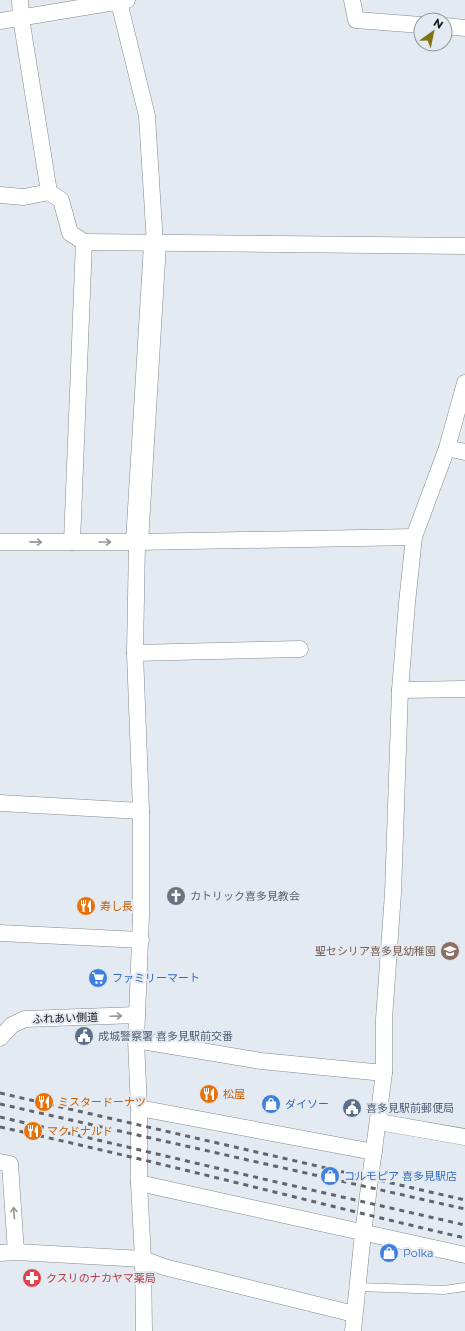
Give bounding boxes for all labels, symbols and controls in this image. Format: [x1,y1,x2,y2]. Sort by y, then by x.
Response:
north arrow [413,12,453,52]
text: N [431,15,446,32]
one-way arrow [29,538,42,546]
one-way arrow [98,538,111,546]
church icon: カトリック喜多見教会 [165,885,187,907]
place label: カトリック喜多見教会 [190,889,300,903]
restaurant icon: 寿し長 [75,895,97,917]
place label: 寿し長 [100,899,133,913]
school or university icon: 聖セシリア喜多見幼稚園 [439,940,461,962]
place label: 聖セシリア喜多見幼稚園 [315,944,436,958]
supermarket icon: ファミリーマート [87,967,109,989]
place label: ファミリーマート [112,971,200,985]
street label: ふれあい側道 [32,1010,98,1026]
one-way arrow [109,1012,122,1019]
public building icon: 成城警察署 喜多見駅前交番 [73,1025,95,1047]
place label: 成城警察署 喜多見駅前交番 [98,1029,233,1043]
restaurant icon: 松屋 [198,1083,220,1105]
place label: 松屋 [223,1087,245,1101]
restaurant icon: ミスタードーナツ [33,1091,55,1113]
shop icon: ダイソー [260,1093,282,1115]
place label: ミスタードーナツ [58,1095,146,1109]
place label: ダイソー [285,1097,329,1111]
public building icon: 喜多見駅前郵便局 [341,1097,363,1119]
place label: 喜多見駅前郵便局 [366,1101,454,1115]
restaurant icon: マクドナルド [22,1120,44,1142]
place label: マクドナルド [47,1124,113,1138]
shop icon: コルモピア 喜多見駅店 [319,1165,341,1187]
place label: コルモピア 喜多見駅店 [344,1169,457,1183]
one-way arrow [10,1207,17,1220]
shop icon: Polka [378,1242,400,1264]
place label: Polka [403,1246,434,1260]
pharmacy icon: クスリのナカヤマ薬局 [21,1267,43,1289]
place label: クスリのナカヤマ薬局 [46,1271,156,1285]

